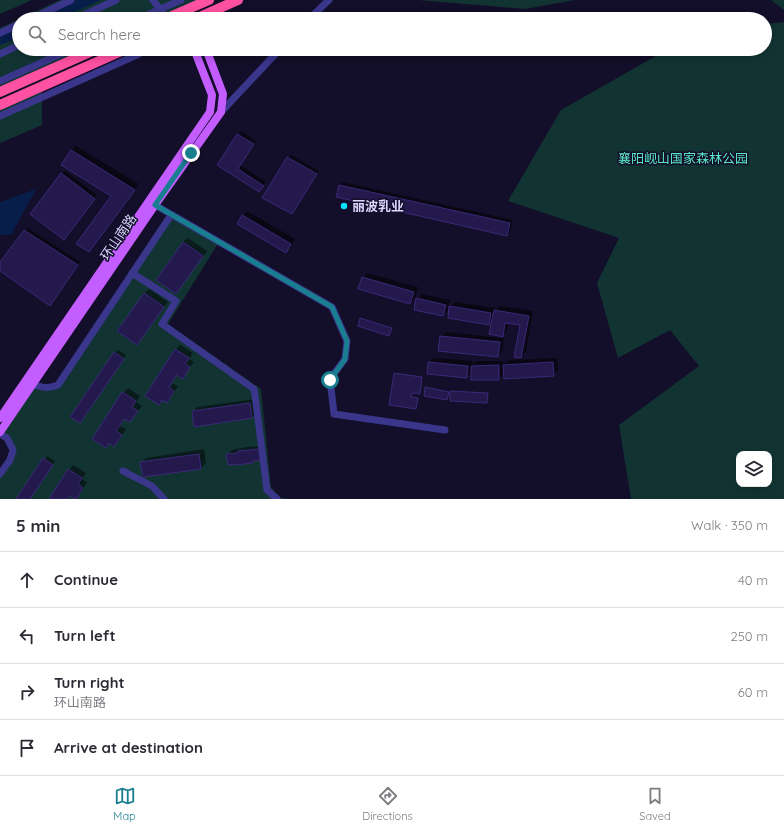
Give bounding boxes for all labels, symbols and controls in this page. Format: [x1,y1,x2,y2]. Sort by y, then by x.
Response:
search box [12,12,772,56]
icon: search [26,23,48,45]
text: Search here [58,25,141,44]
route end [182,144,200,162]
park label: 襄阳岘山国家森林公园 [618,150,748,166]
place label: 丽波乳业 [352,198,404,214]
marker: 丽波乳业 [339,201,349,211]
street label: 环山南路 [97,211,139,263]
route start [321,371,339,389]
map controls [736,451,772,487]
button: layers [736,451,772,487]
text: 5 min [16,515,60,536]
text: Walk · 350 m [691,517,768,533]
icon: ahead [16,569,38,591]
text: Continue [54,570,118,589]
text: 40 m [738,572,768,588]
icon: left [16,625,38,647]
text: Turn left [54,626,116,645]
text: 250 m [731,628,768,644]
text: Turn right [54,673,125,692]
icon: right [16,681,38,703]
text: 60 m [738,684,768,700]
text: 环山南路 [54,694,106,710]
icon: arrive [16,737,38,759]
text: Arrive at destination [54,738,203,757]
tab: Map [113,785,136,823]
tab: Directions [362,785,413,823]
tab: Saved [639,785,671,823]

